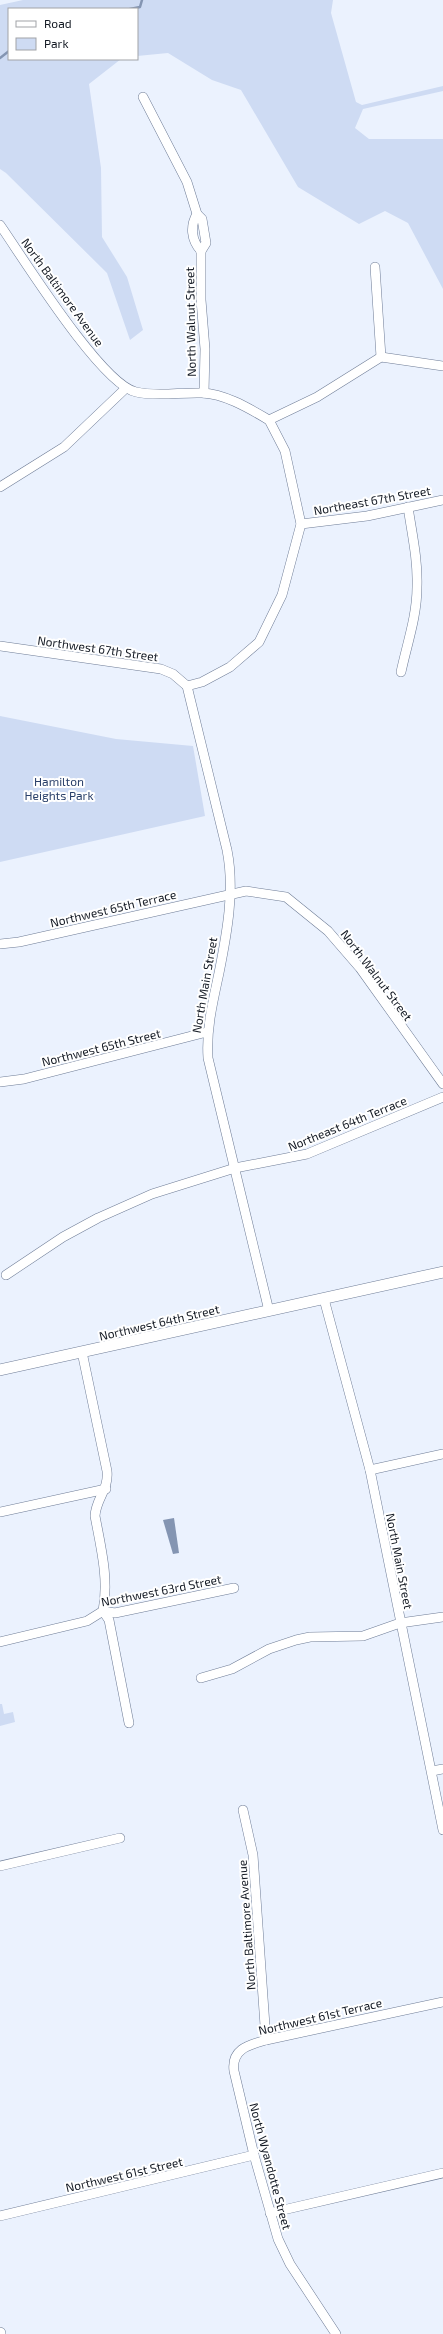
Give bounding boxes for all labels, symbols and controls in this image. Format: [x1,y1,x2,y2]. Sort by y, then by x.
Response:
legend [8,8,138,60]
text: Road [44,16,72,30]
text: Park [44,36,69,50]
street label: North Baltimore Avenue [19,235,107,349]
street label: North Walnut Street [182,266,198,377]
street label: Northeast 67th Street [312,483,432,517]
street label: Northwest 67th Street [37,633,160,663]
park label: Hamilton Heights Park [25,774,94,802]
street label: Northwest 65th Terrace [49,887,177,929]
street label: North Walnut Street [338,927,416,1023]
street label: North Main Street [189,935,219,1034]
street label: Northwest 65th Street [40,1025,162,1069]
street label: Northeast 64th Terrace [286,1093,408,1153]
street label: Northwest 64th Street [97,1301,221,1343]
street label: North Main Street [384,1512,416,1611]
street label: Northwest 63rd Street [100,1571,223,1609]
street label: North Baltimore Avenue [234,1859,258,1991]
street label: Northwest 61st Terrace [257,1995,383,2037]
street label: North Wyandotte Street [247,2101,295,2231]
street label: Northwest 61st Street [64,2154,184,2194]

